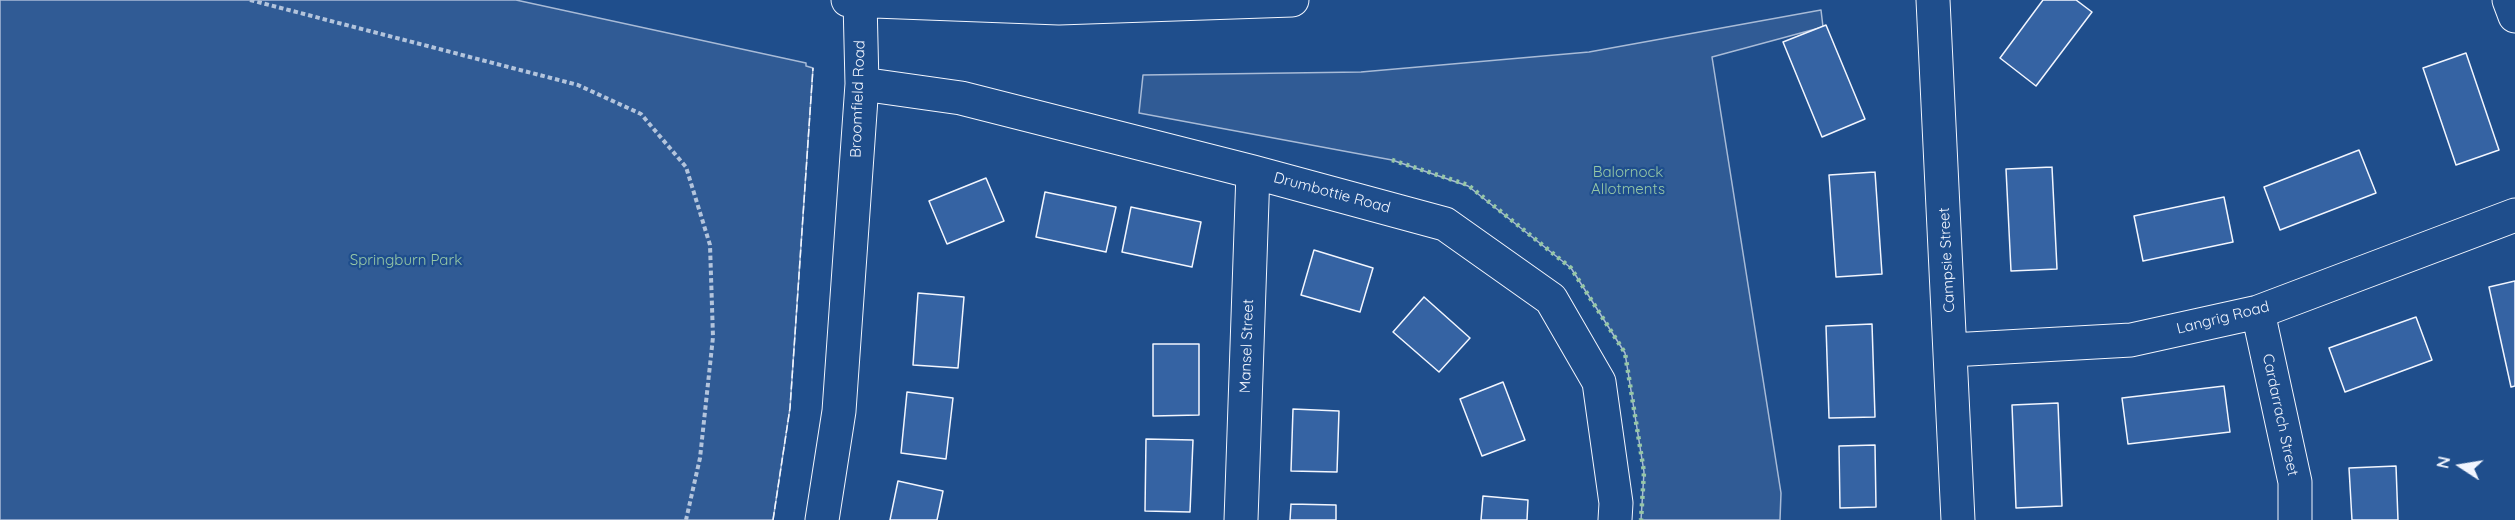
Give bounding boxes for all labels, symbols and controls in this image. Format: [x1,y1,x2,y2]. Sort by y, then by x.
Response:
street label: Broomfield Road [847,40,869,158]
park label: Balornock Allotments [1591,163,1665,198]
street label: Drumbottie Road [1272,169,1392,217]
street label: Campsie Street [1935,207,1959,313]
park label: Springburn Park [350,251,462,269]
street label: Langrig Road [2175,298,2271,338]
street label: Mansel Street [1236,299,1258,393]
street label: Cardarrach Street [2258,352,2302,478]
north arrow [2431,436,2491,496]
text: N [2432,454,2454,470]

